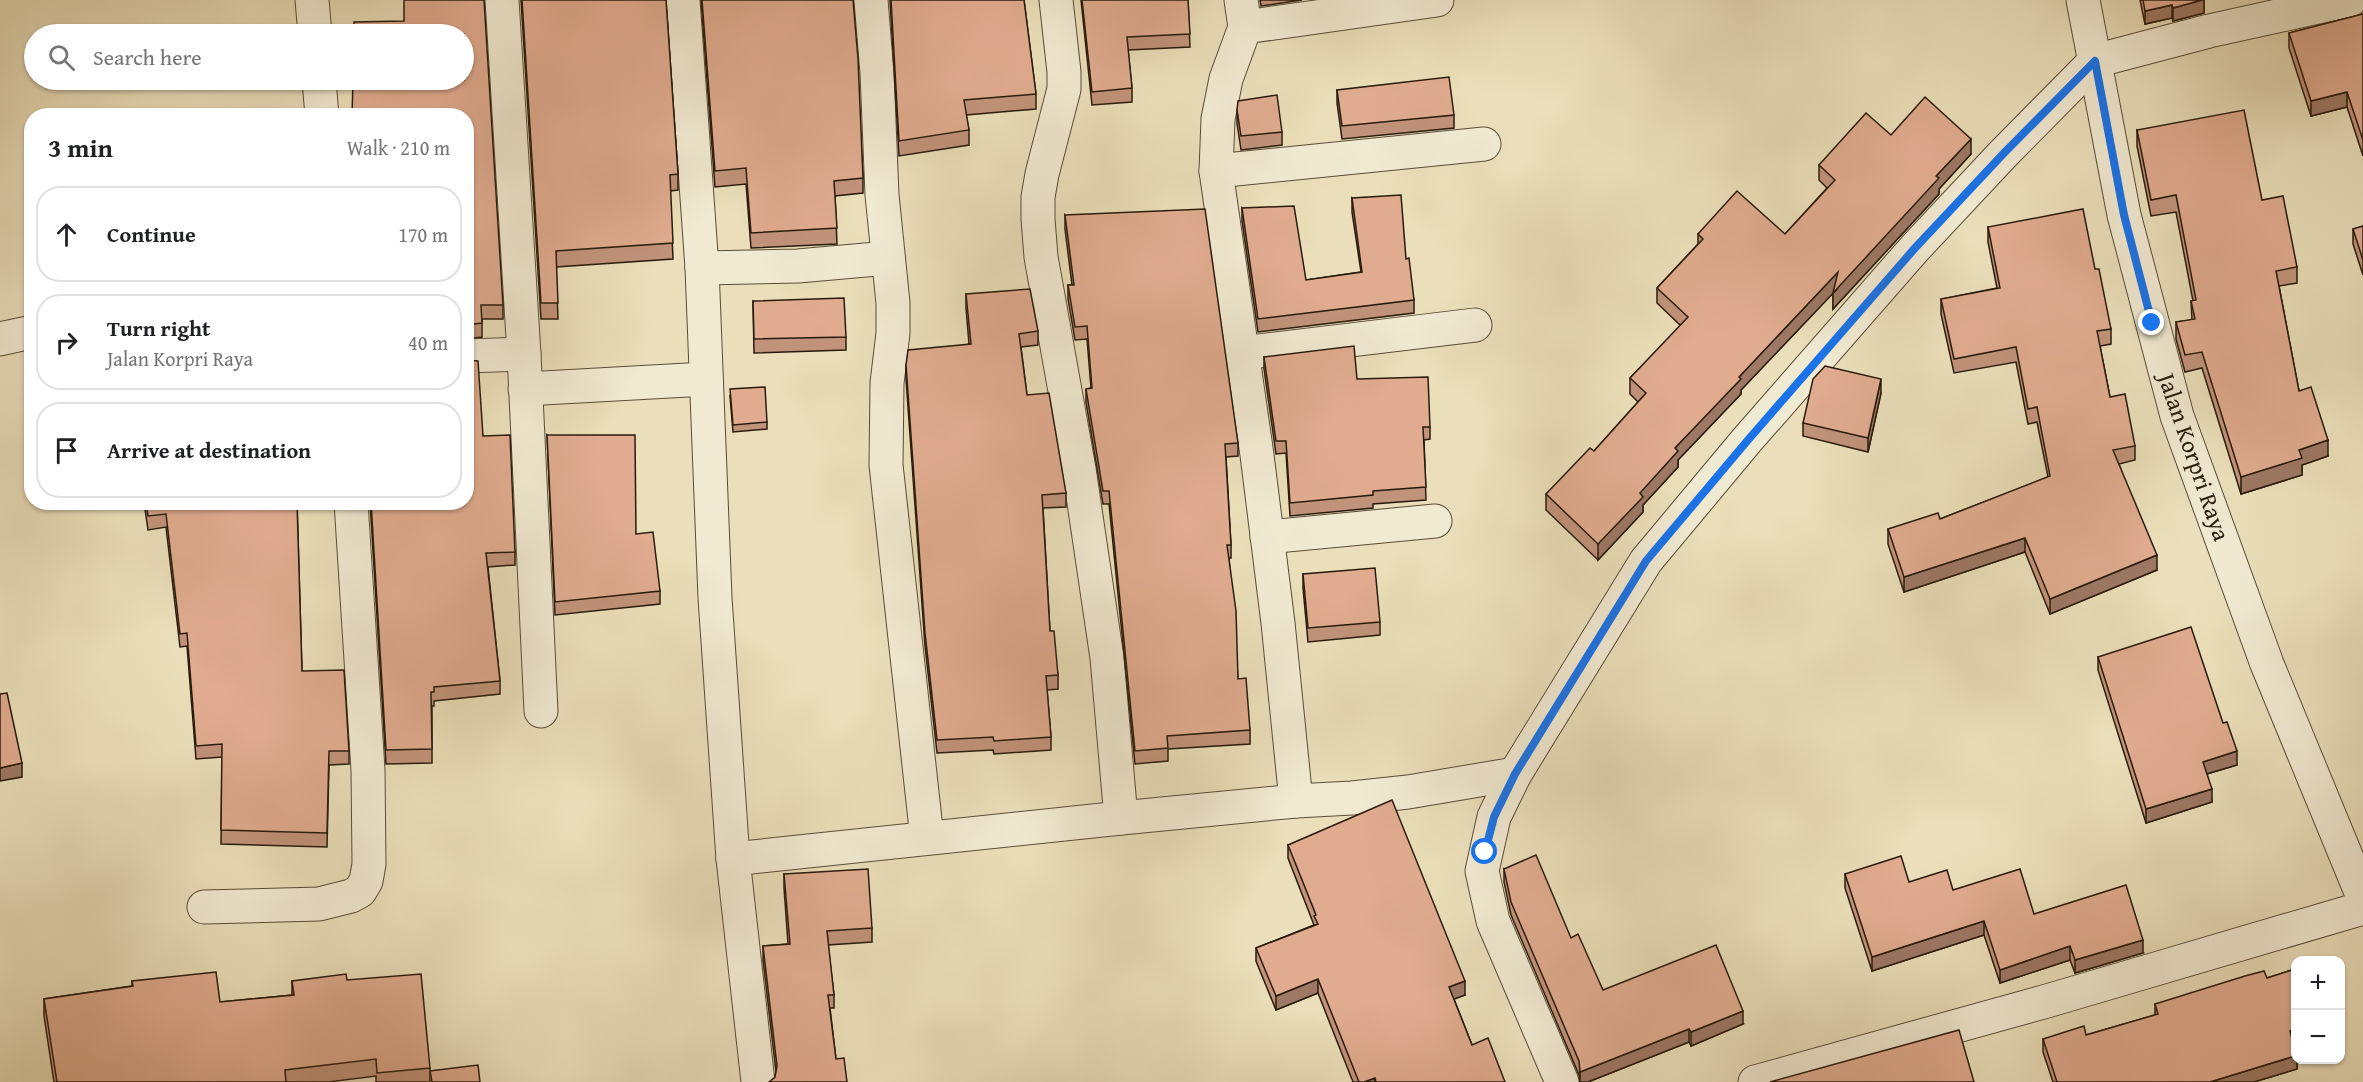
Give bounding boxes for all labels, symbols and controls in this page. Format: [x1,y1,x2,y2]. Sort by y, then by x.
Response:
search box [24,24,474,90]
icon: search [45,41,78,74]
text: Search here [93,41,202,73]
text: 3 min [48,128,113,167]
text: Walk · 210 m [347,133,450,162]
icon: ahead [50,218,83,251]
text: Continue [107,218,196,250]
text: 170 m [398,220,448,249]
route end [2138,309,2164,335]
text: Turn right [107,312,210,344]
icon: right [50,326,83,359]
text: 40 m [408,328,448,357]
text: Jalan Korpri Raya [107,344,253,373]
street label: Jalan Korpri Raya [2148,366,2240,546]
icon: arrive [50,434,83,467]
text: Arrive at destination [107,434,311,466]
route start [1471,838,1497,864]
map controls [2291,956,2345,1064]
button: + [2291,956,2345,1010]
button: − [2291,1010,2345,1064]

